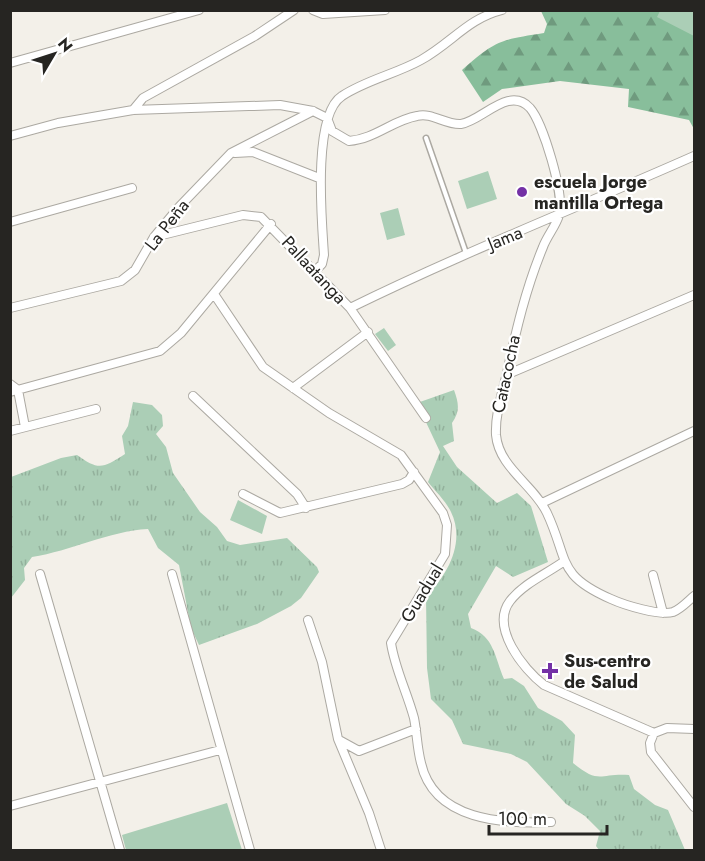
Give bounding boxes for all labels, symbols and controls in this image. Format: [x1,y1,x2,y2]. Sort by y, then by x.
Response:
north arrow [24,24,84,84]
text: N [52,33,78,57]
place label: escuela Jorge mantilla Ortega [534,169,663,216]
marker: escuela Jorge mantilla Ortega [515,185,529,199]
street label: La Peña [139,194,195,256]
street label: Jama [482,219,526,257]
street label: Pallaatanga [276,230,352,310]
street label: Catacocha [485,333,527,415]
street label: Guadual [394,559,450,627]
place label: Sus-centro de Salud [564,648,651,695]
marker: Sus-centro de Salud [541,662,559,680]
scale bar [489,798,608,836]
text: 100 m [498,806,547,832]

